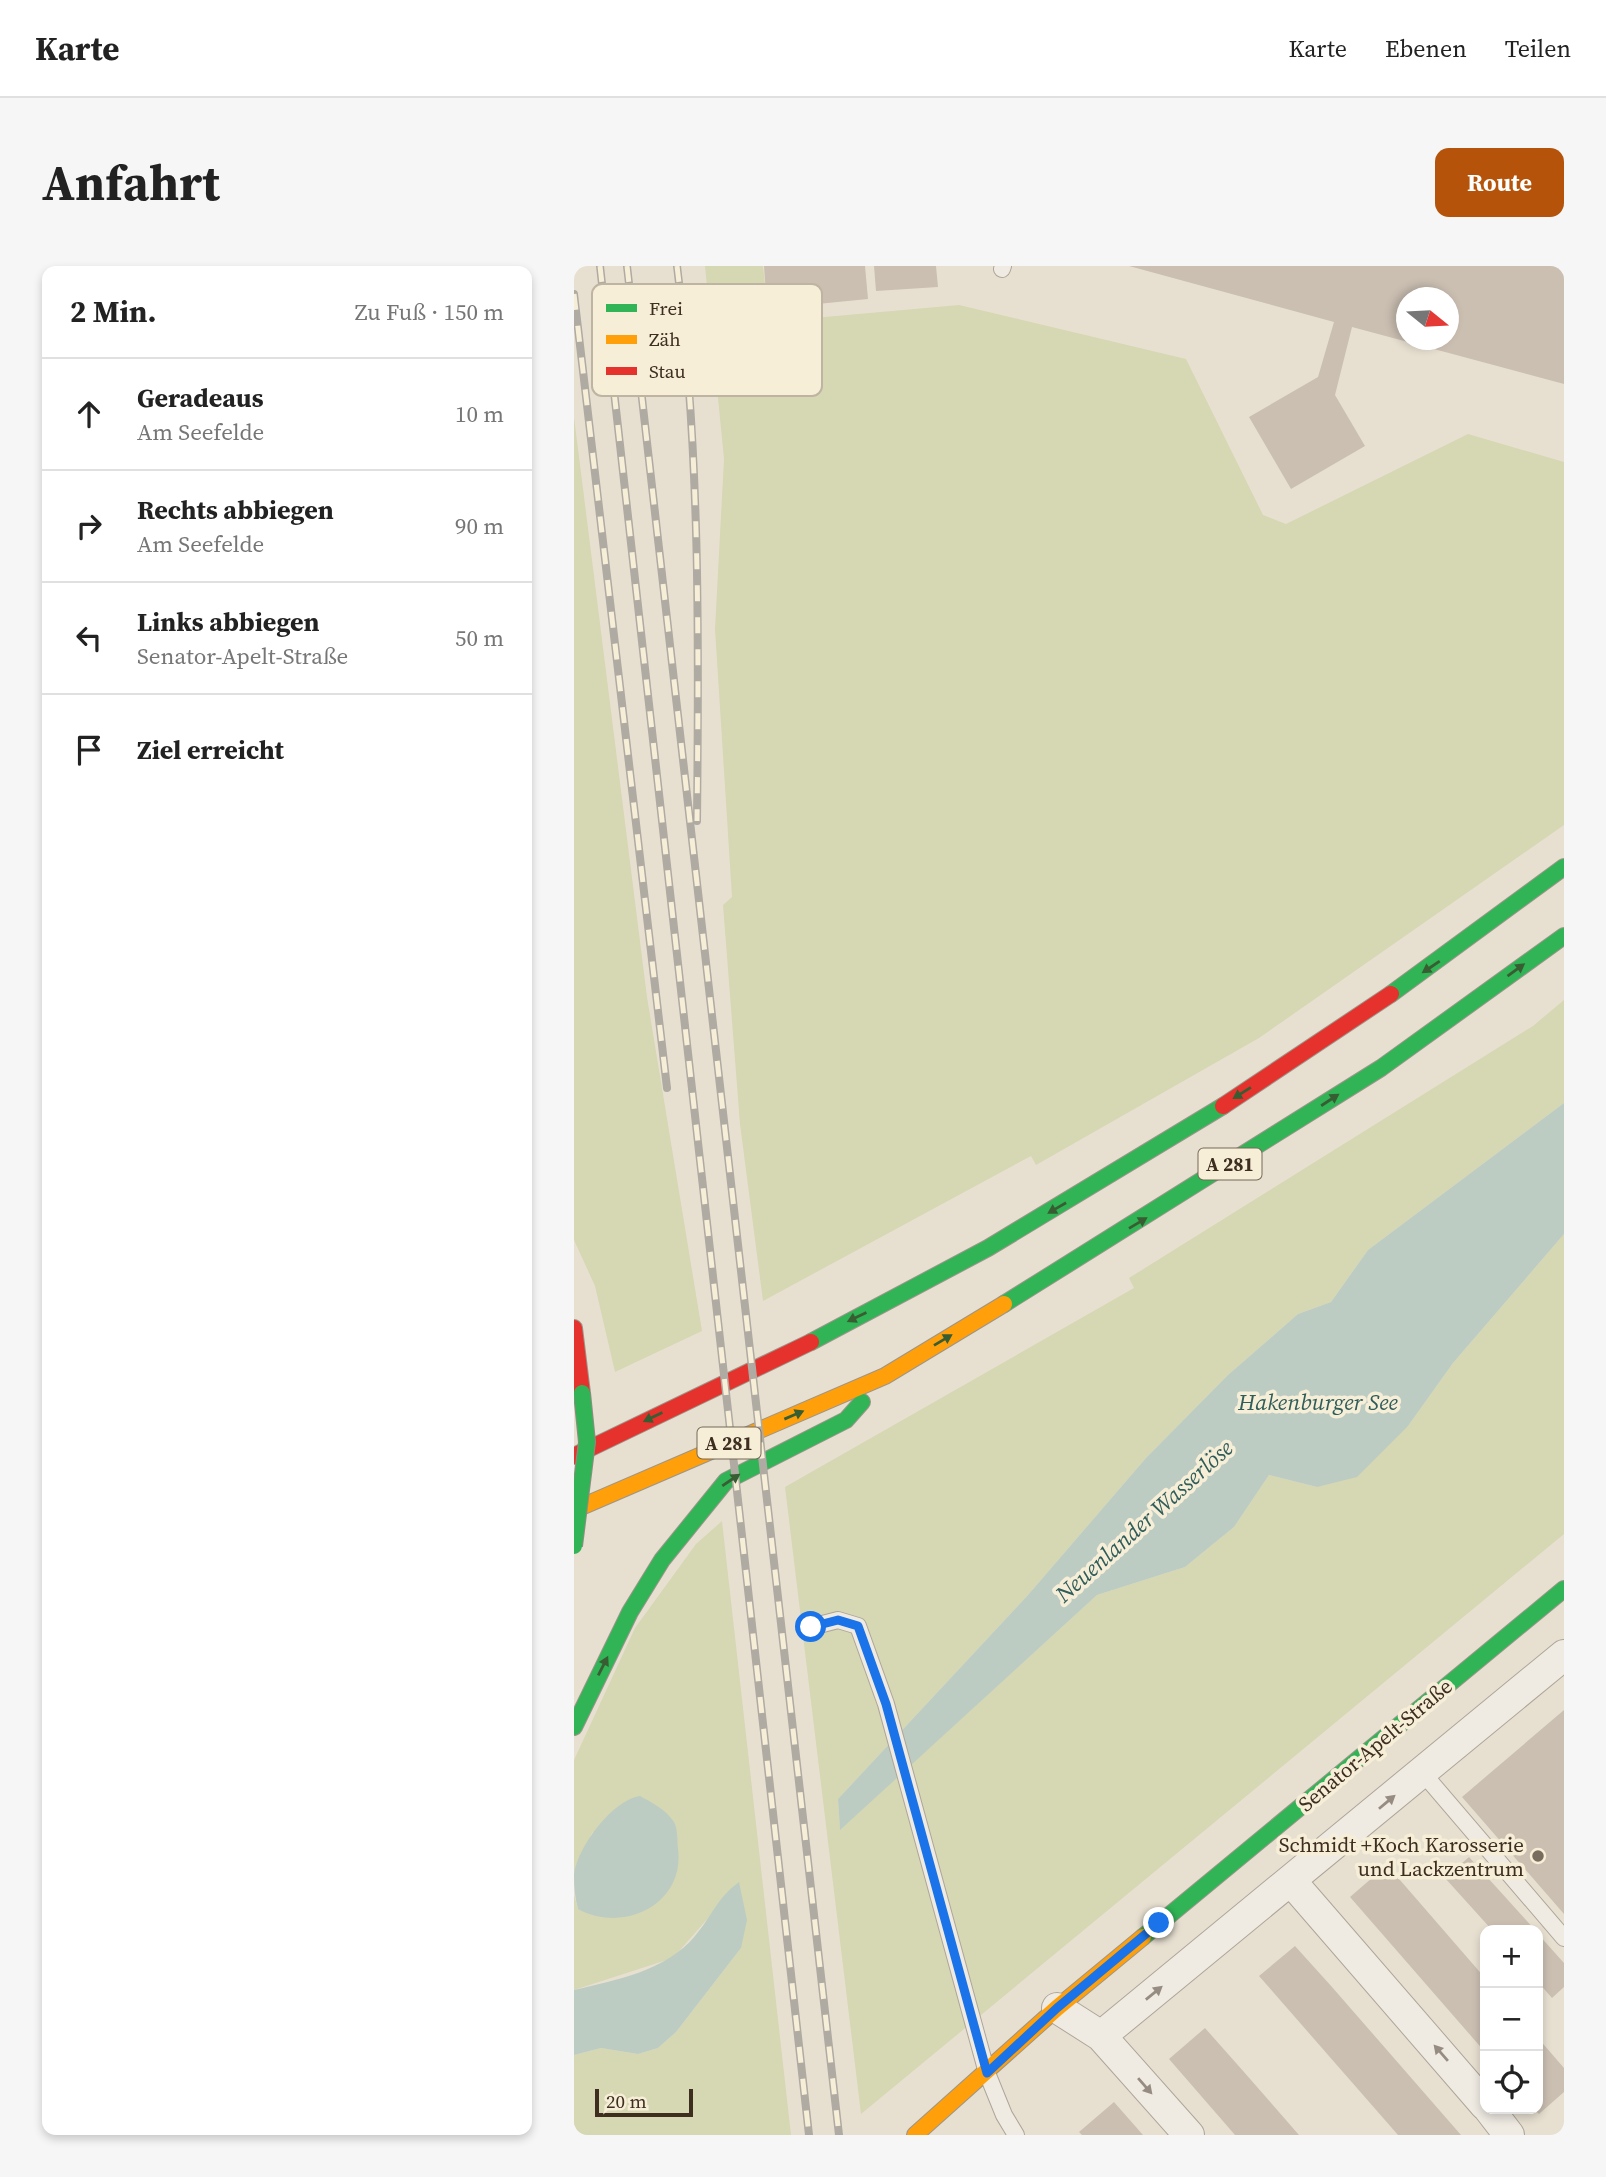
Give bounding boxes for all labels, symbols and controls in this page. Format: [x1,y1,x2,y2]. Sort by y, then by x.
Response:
text: Karte [35,26,120,71]
text: Karte [1288,32,1347,65]
text: Ebenen [1385,32,1467,65]
text: Teilen [1505,32,1571,65]
button: Route [1435,148,1564,217]
text: Anfahrt [42,149,220,216]
legend [592,284,822,396]
north arrow [1396,287,1459,350]
text: 2 Min. [70,291,157,332]
text: Frei [649,295,683,321]
text: Zu Fuß · 150 m [355,296,504,328]
text: Zäh [649,326,681,352]
text: Stau [649,358,685,384]
text: Geradeaus [137,380,264,416]
icon: ahead [70,395,108,433]
text: 10 m [455,398,504,430]
text: Am Seefelde [137,416,264,448]
text: Rechts abbiegen [137,492,334,528]
icon: right [70,507,108,545]
text: 90 m [455,510,504,542]
text: Am Seefelde [137,528,264,560]
text: Links abbiegen [137,604,320,640]
icon: left [70,619,108,657]
text: 50 m [455,622,504,654]
text: Senator-Apelt-Straße [137,640,348,672]
icon: arrive [70,731,108,769]
text: Ziel erreicht [137,732,284,768]
one-way arrow [1422,960,1440,974]
one-way arrow [1507,963,1525,977]
one-way arrow [1232,1087,1251,1100]
one-way arrow [1320,1094,1340,1107]
road number: A 281 [1198,1148,1262,1180]
one-way arrow [1047,1201,1066,1214]
one-way arrow [1129,1216,1148,1229]
one-way arrow [847,1311,867,1323]
one-way arrow [934,1334,953,1347]
water label: Hakenburger See [1237,1386,1399,1418]
one-way arrow [784,1409,804,1421]
one-way arrow [643,1412,663,1423]
road number: A 281 [698,1428,760,1458]
water label: Neuenlander Wasserlöse [1047,1432,1240,1610]
one-way arrow [722,1473,740,1487]
route start [795,1611,826,1642]
one-way arrow [596,1655,608,1675]
street label: Senator-Apelt-Straße [1292,1672,1458,1818]
one-way arrow [1378,1795,1395,1810]
place label: Schmidt +Koch Karosserie und Lackzentrum [1279,1830,1524,1883]
marker: Schmidt +Koch Karosserie und Lackzentrum [1530,1848,1546,1864]
route end [1143,1907,1174,1938]
map controls [1480,1925,1543,2114]
button: + [1480,1925,1543,1988]
one-way arrow [1146,1986,1163,2001]
button: − [1480,1988,1543,2051]
one-way arrow [1433,2044,1449,2062]
button: locate [1480,2051,1543,2114]
one-way arrow [1137,2077,1152,2094]
scale bar [595,2086,693,2118]
text: 20 m [606,2088,647,2114]

